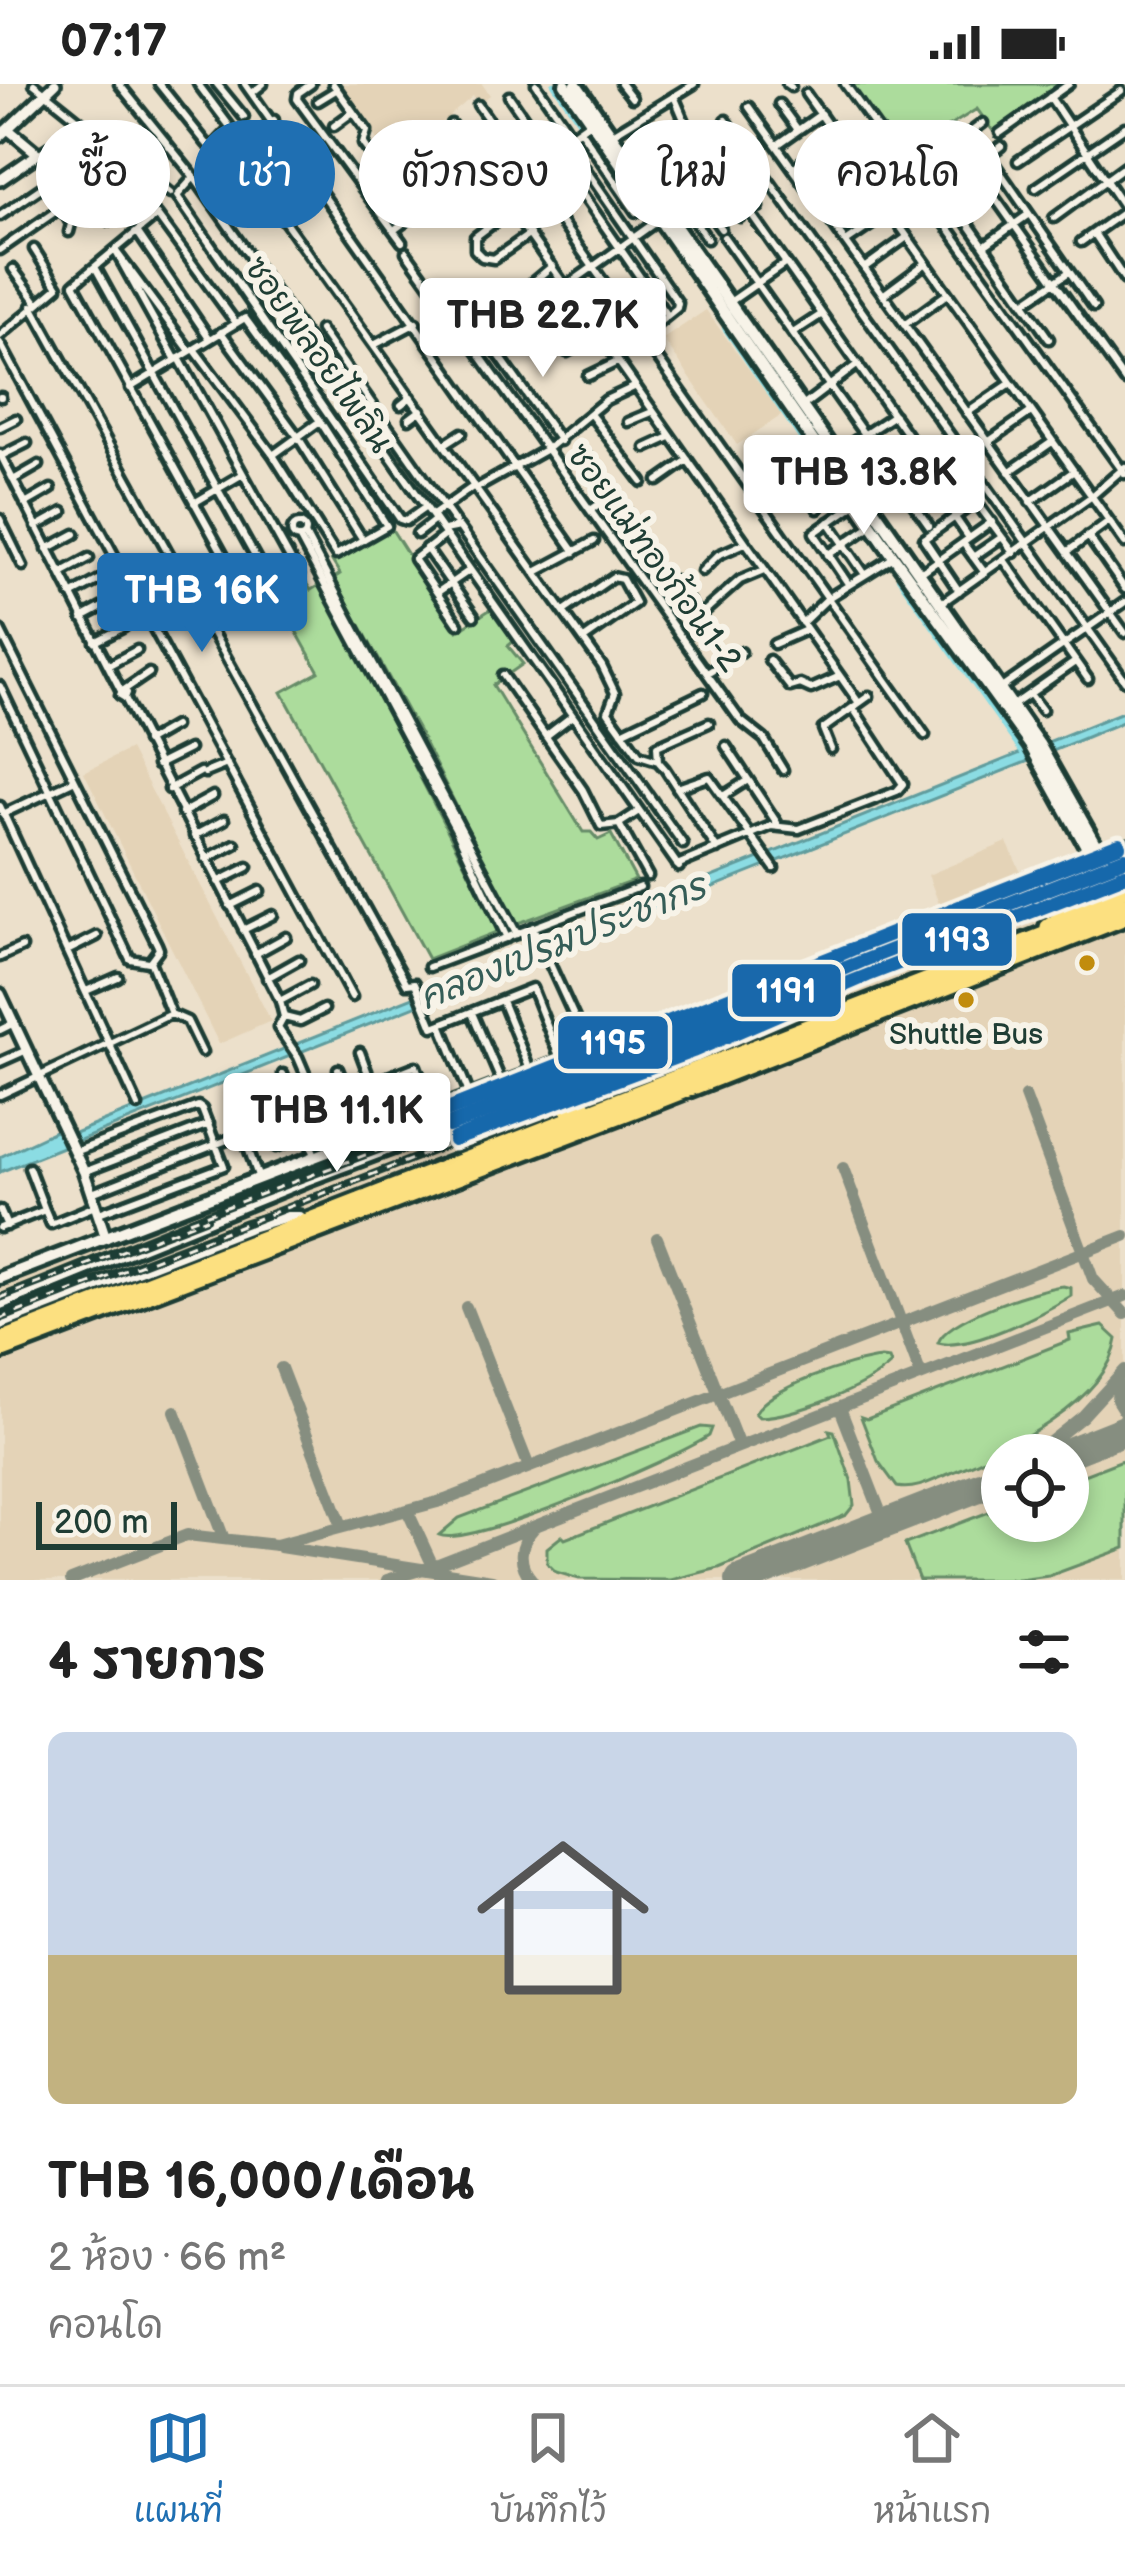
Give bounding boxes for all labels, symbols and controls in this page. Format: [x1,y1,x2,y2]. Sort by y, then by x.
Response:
text: 07:17 [60,15,167,70]
chip: ซื้อ [36,120,170,228]
chip: เช่า [194,120,335,228]
chip: ตัวกรอง [359,120,591,228]
chip: ใหม่ [615,120,770,228]
chip: คอนโด [794,120,1002,228]
street label: ซอยพลอยไพลิน [236,247,404,461]
pin: THB 22.7K [406,278,680,380]
text: THB 22.7K [447,293,639,340]
street label: ซอยแม่ทองก้อน1-2 [558,434,753,680]
pin: THB 13.8K [727,435,1001,537]
text: THB 13.8K [771,450,957,497]
pin: THB 16K [91,553,313,655]
text: THB 16K [124,568,280,615]
water label: คลองเปรมประชากร [413,864,715,1020]
line badge: 1193 [900,911,1014,968]
text: 1193 [924,921,990,961]
unlabelled marker [1076,952,1098,974]
line badge: 1191 [730,962,843,1019]
text: 1191 [755,972,817,1012]
marker: Shuttle Bus [955,989,977,1011]
line badge: 1195 [556,1014,670,1071]
place label: Shuttle Bus [889,1017,1043,1053]
text: 1195 [580,1024,646,1064]
pin: THB 11.1K [200,1073,474,1175]
text: THB 11.1K [250,1088,424,1135]
map controls [981,1434,1089,1542]
button: locate [981,1434,1089,1542]
scale bar [36,1496,177,1549]
text: 200 m [54,1503,148,1543]
icon: filters [1011,1619,1077,1685]
text: 4 รายการ [48,1632,266,1693]
icon: home [455,1810,671,2026]
text: THB 16,000/เดือน [48,2152,475,2213]
text: 2 ห้อง · 66 m² [48,2235,286,2282]
text: คอนโด [48,2303,163,2350]
tab: แผนที่ [134,2405,223,2535]
tab: บันทึกไว้ [490,2405,606,2535]
tab: หน้าแรก [874,2405,991,2535]

